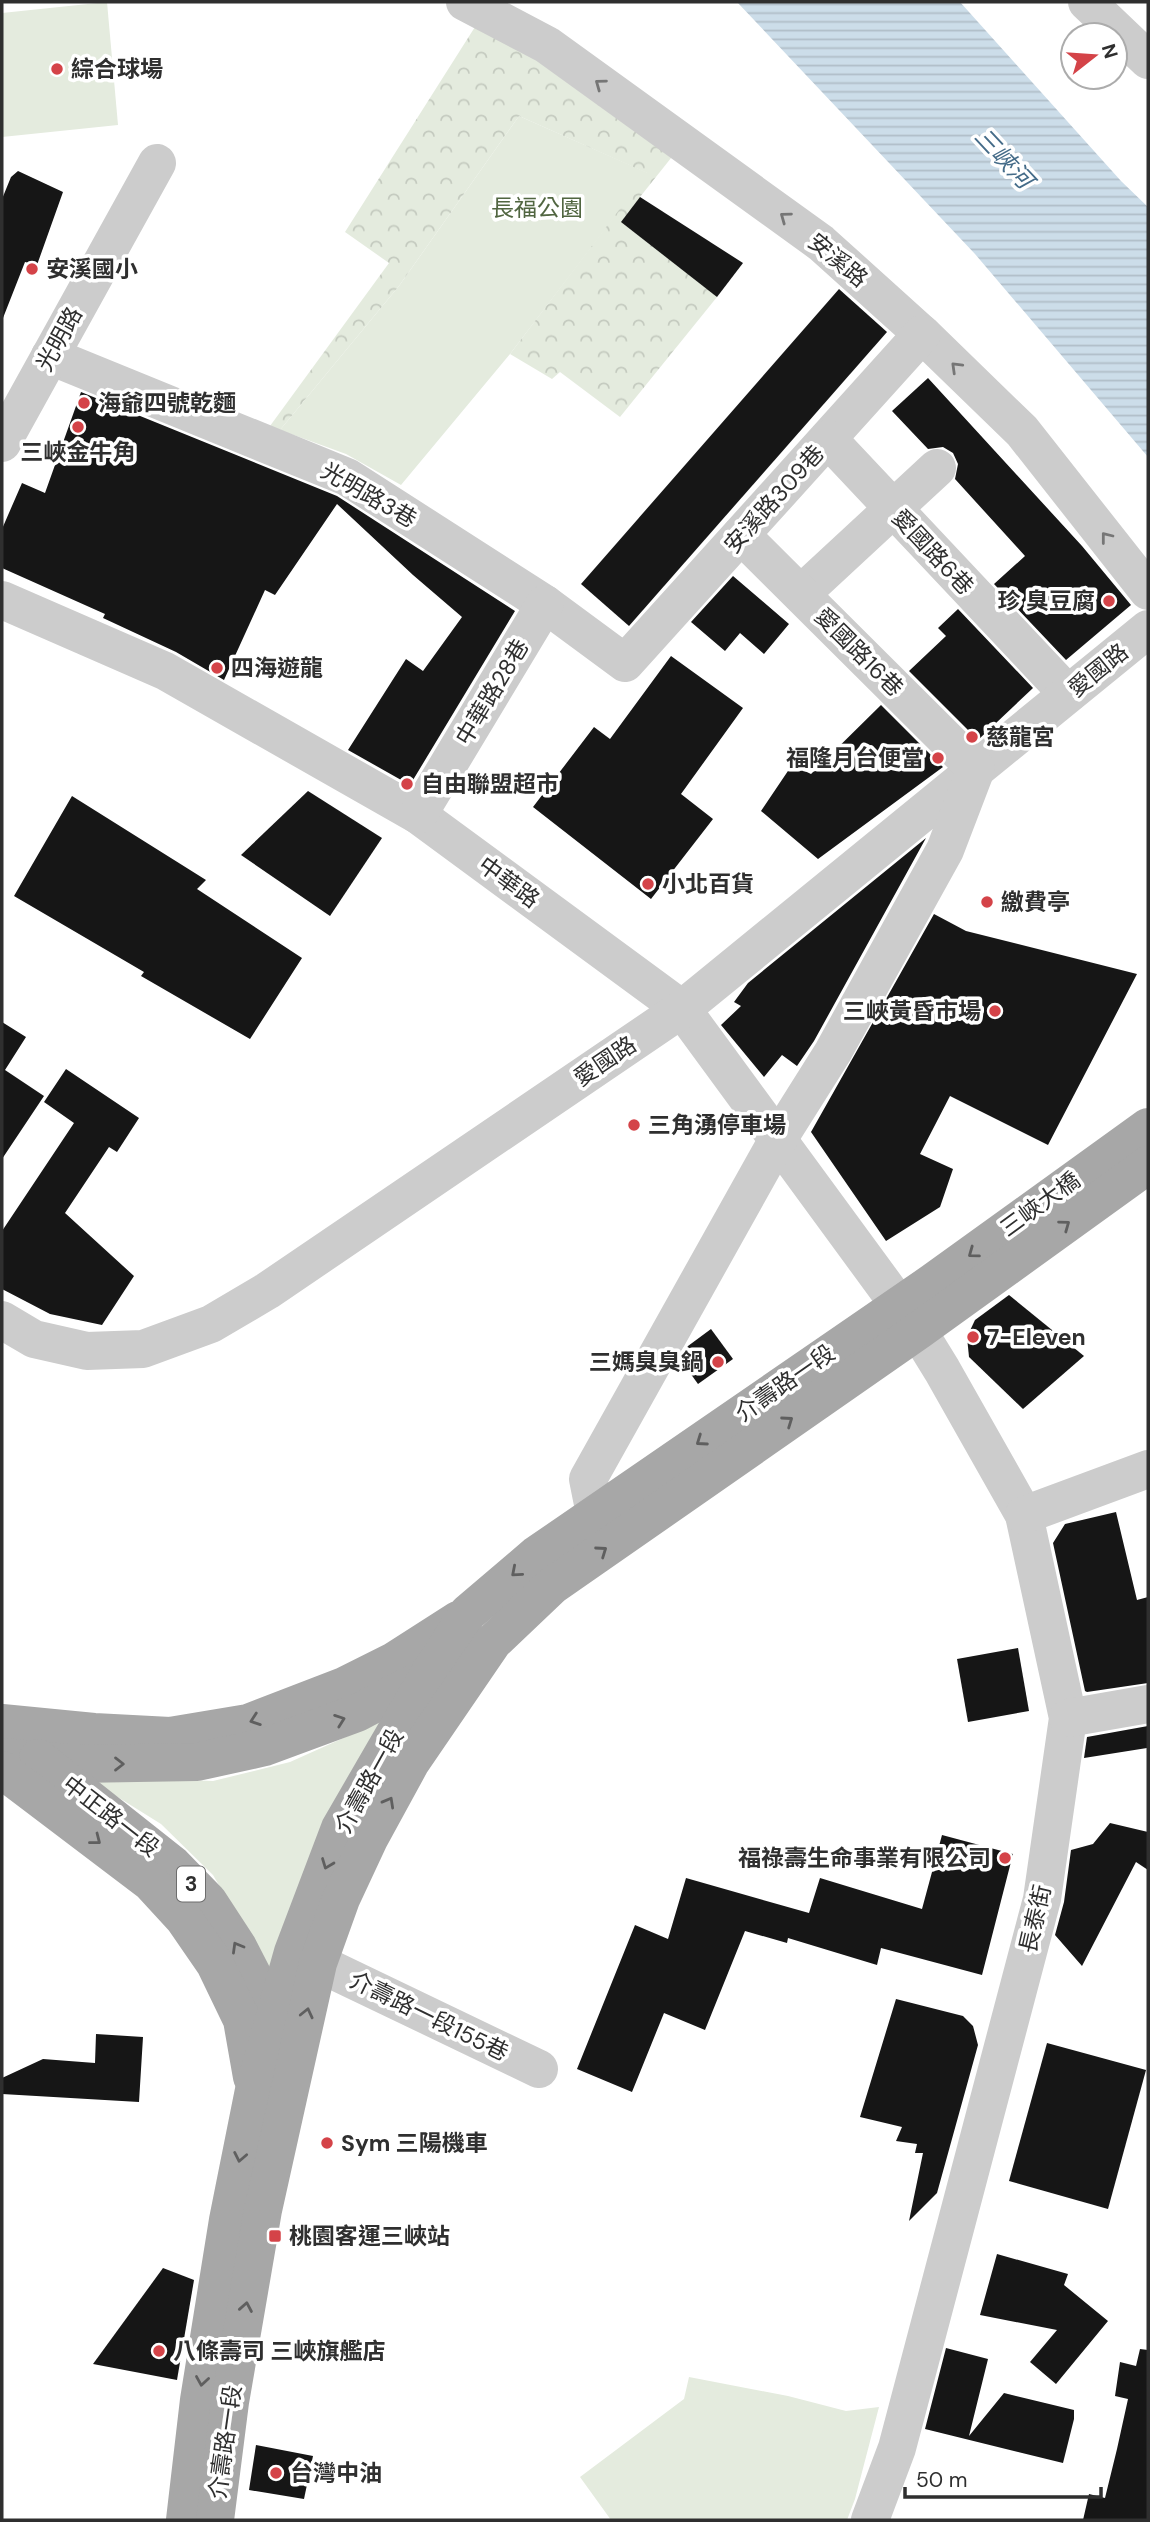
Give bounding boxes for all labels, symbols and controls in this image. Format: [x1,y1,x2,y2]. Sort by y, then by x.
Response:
north arrow [1059,21,1129,91]
text: N [1096,41,1124,61]
place label: 綜合球場 [71,54,163,84]
marker: 綜合球場 [49,61,65,77]
one-way arrow [596,80,608,92]
water label: 三峽河 [968,121,1043,198]
park label: 長福公園 [491,193,583,223]
one-way arrow [780,213,793,225]
street label: 安溪路 [802,226,874,294]
place label: 安溪國小 [46,254,138,284]
marker: 安溪國小 [24,261,40,277]
street label: 光明路 [29,302,89,376]
one-way arrow [951,362,964,375]
place label: 海爺四號乾麵 [98,388,236,418]
marker: 海爺四號乾麵 [76,395,92,411]
marker: 三峽金牛角 [70,419,86,435]
place label: 三峽金牛角 [21,437,136,467]
street label: 安溪路309巷 [717,439,831,559]
street label: 光明路3巷 [316,456,422,534]
street label: 愛國路6巷 [886,503,980,601]
one-way arrow [1101,533,1114,545]
place label: 珍 臭豆腐 [998,586,1095,616]
marker: 珍 臭豆腐 [1101,593,1117,609]
street label: 愛國路16巷 [808,601,910,703]
street label: 中華路28巷 [449,633,535,751]
street label: 愛國路 [1062,637,1134,703]
place label: 四海遊龍 [231,653,323,683]
marker: 四海遊龍 [209,660,225,676]
place label: 慈龍宮 [986,722,1055,752]
marker: 慈龍宮 [964,729,980,745]
place label: 福隆月台便當 [786,743,924,773]
marker: 福隆月台便當 [930,750,946,766]
place label: 自由聯盟超市 [421,769,559,799]
marker: 自由聯盟超市 [399,776,415,792]
street label: 中華路 [472,850,546,914]
place label: 小北百貨 [662,869,754,899]
marker: 小北百貨 [640,876,656,892]
place label: 繳費亭 [1001,887,1070,917]
marker: 繳費亭 [979,894,995,910]
place label: 三峽黃昏市場 [843,996,981,1026]
marker: 三峽黃昏市場 [987,1003,1003,1019]
street label: 愛國路 [568,1029,642,1093]
place label: 三角湧停車場 [648,1110,786,1140]
marker: 三角湧停車場 [626,1117,642,1133]
street label: 三峽大橋 [994,1165,1086,1243]
one-way arrow [1057,1221,1070,1233]
one-way arrow [968,1244,981,1257]
place label: 7-Eleven [987,1322,1086,1352]
marker: 7-Eleven [965,1329,981,1345]
street label: 介壽路一段 [729,1338,841,1428]
place label: 三媽臭臭鍋 [589,1347,704,1377]
marker: 三媽臭臭鍋 [710,1354,726,1370]
one-way arrow [780,1417,793,1429]
one-way arrow [696,1433,709,1445]
one-way arrow [594,1547,607,1559]
one-way arrow [511,1564,524,1576]
one-way arrow [249,1712,261,1726]
one-way arrow [333,1714,345,1728]
street label: 介壽路一段 [328,1723,410,1839]
one-way arrow [114,1756,124,1772]
street label: 中正路一段 [56,1769,166,1863]
one-way arrow [381,1797,394,1810]
one-way arrow [88,1832,101,1845]
place label: 福祿壽生命事業有限公司 [738,1843,991,1873]
marker: 福祿壽生命事業有限公司 [997,1850,1013,1866]
one-way arrow [321,1858,335,1870]
road number: 3 [177,1867,205,1902]
street label: 長泰街 [1013,1882,1057,1956]
one-way arrow [232,1941,245,1954]
street label: 介壽路一段155巷 [345,1965,513,2067]
one-way arrow [298,2007,313,2019]
place label: Sym 三陽機車 [341,2128,488,2158]
marker: Sym 三陽機車 [319,2135,335,2151]
one-way arrow [234,2151,249,2163]
place label: 桃園客運三峽站 [289,2221,450,2251]
marker: 桃園客運三峽站 [267,2228,283,2244]
one-way arrow [238,2301,253,2313]
place label: 八條壽司 三峽旗艦店 [173,2336,385,2366]
marker: 八條壽司 三峽旗艦店 [151,2343,167,2359]
one-way arrow [195,2375,210,2387]
street label: 介壽路一段 [202,2383,248,2501]
scale bar [905,2456,1101,2500]
place label: 台灣中油 [290,2458,382,2488]
marker: 台灣中油 [268,2465,284,2481]
text: 50 m [916,2466,967,2494]

